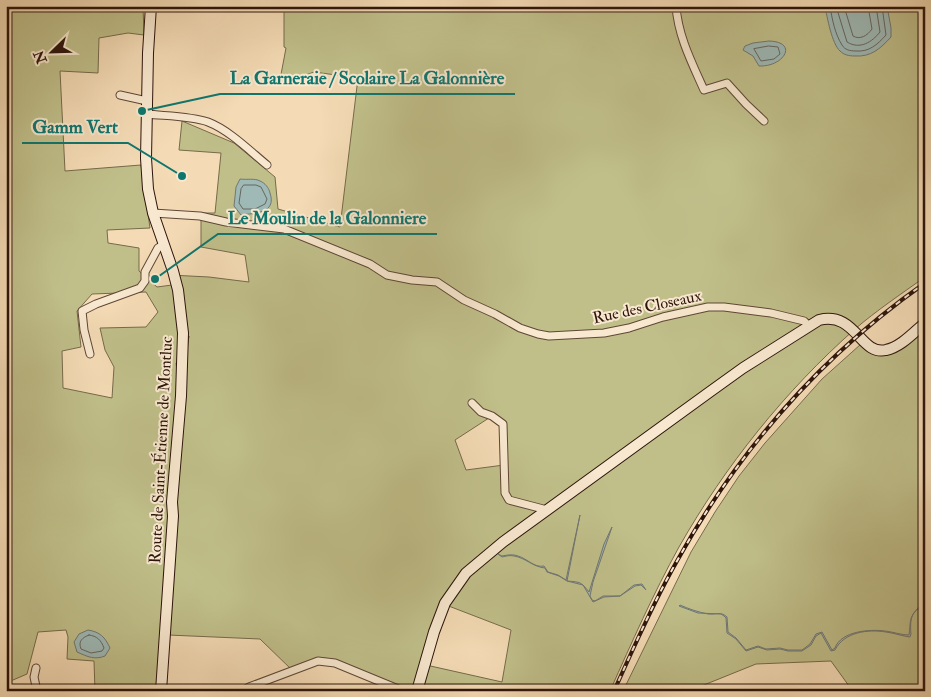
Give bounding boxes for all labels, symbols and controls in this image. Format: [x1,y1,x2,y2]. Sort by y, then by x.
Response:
north arrow [28,28,78,78]
text: N [30,47,51,67]
callout: La Garneraie / Scolaire La Galonnière [220,61,515,94]
text: La Garneraie / Scolaire La Galonnière [230,67,505,90]
callout: Gamm Vert [22,110,128,143]
text: Gamm Vert [32,116,118,139]
callout: Le Moulin de la Galonniere [218,201,437,234]
text: Le Moulin de la Galonniere [228,207,427,230]
street label: Rue des Closeaux [591,286,703,328]
street label: Route de Saint-Étienne de Montluc [144,335,177,564]

